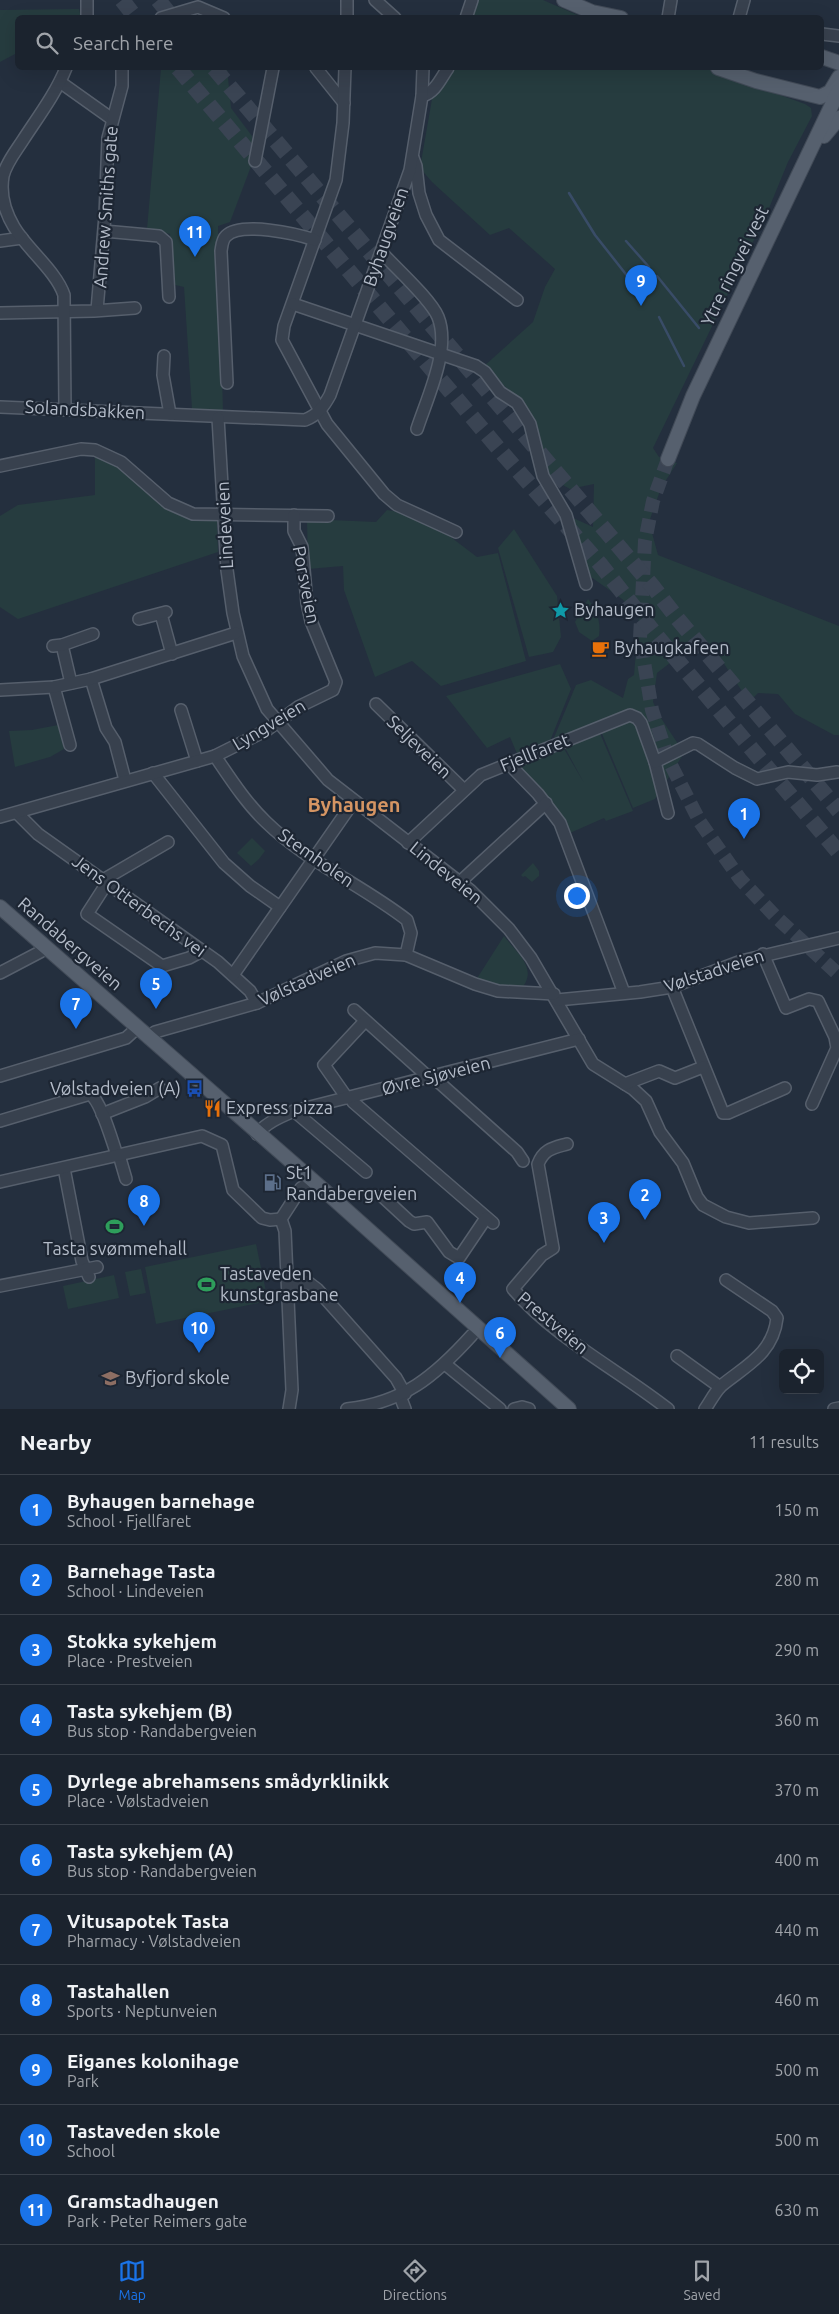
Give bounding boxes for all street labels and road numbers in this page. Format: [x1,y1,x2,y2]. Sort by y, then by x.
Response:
street label: Andrew Smiths gate [89,125,121,289]
street label: Byhaugveien [359,184,411,289]
street label: Ytre ringvei vest [696,202,772,329]
street label: Solandsbakken [24,396,146,422]
street label: Lindeveien [212,481,236,569]
street label: Porsveien [290,544,324,625]
street label: Lyngveien [228,695,309,754]
street label: Seljeveien [383,711,456,782]
street label: Fjellfaret [497,729,572,775]
street label: Stemholen [275,824,358,891]
street label: Lindeveien [406,837,487,908]
street label: Jens Otterbechs vei [69,850,210,960]
street label: Randabergveien [15,893,127,994]
street label: Vølstadveien [661,944,766,996]
street label: Vølstadveien [255,949,358,1009]
street label: Øvre Sjøveien [379,1052,492,1098]
street label: Prestveien [514,1287,593,1357]

